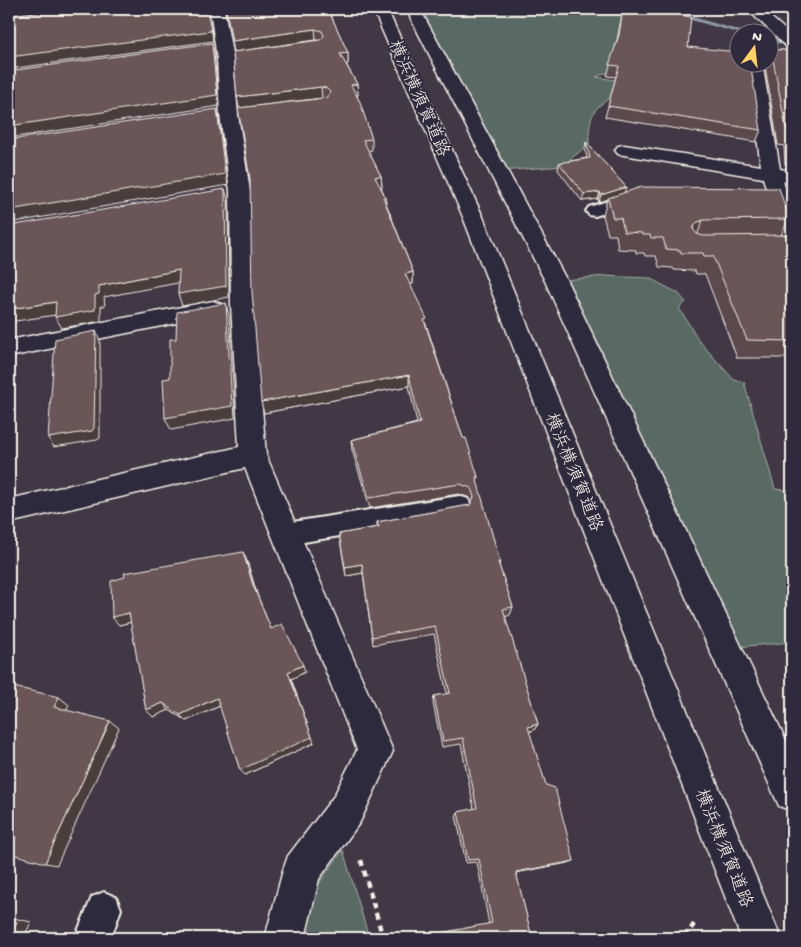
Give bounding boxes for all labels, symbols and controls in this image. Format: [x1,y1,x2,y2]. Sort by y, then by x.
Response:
north arrow [728,22,778,72]
text: N [750,28,763,47]
street label: 横浜横須賀道路 [382,37,454,161]
street label: 横浜横須賀道路 [539,410,607,535]
street label: 横浜横須賀道路 [689,786,757,911]

